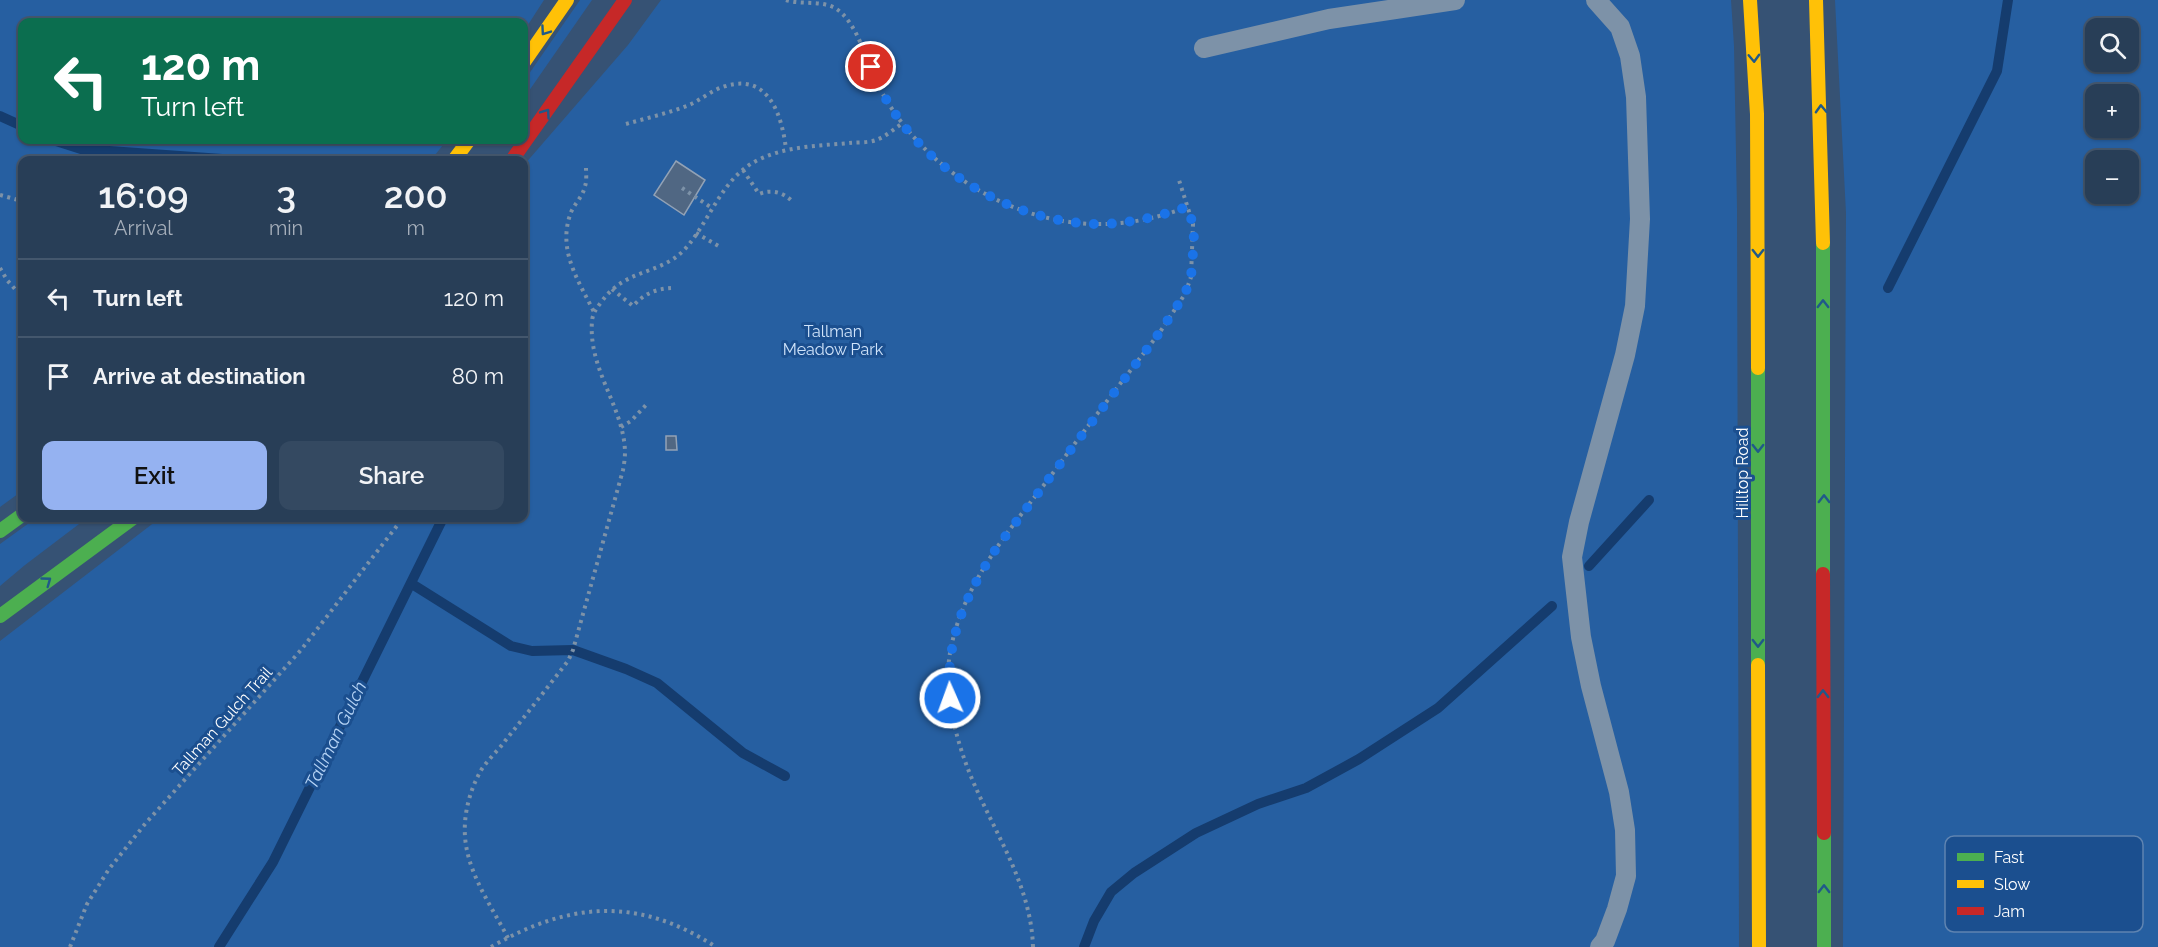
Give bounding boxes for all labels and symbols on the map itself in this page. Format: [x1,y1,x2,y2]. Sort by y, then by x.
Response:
one-way arrow [541,25,552,36]
pin [845,41,896,92]
one-way arrow [1748,54,1761,63]
one-way arrow [1814,104,1827,113]
one-way arrow [539,108,550,119]
one-way arrow [1752,249,1764,258]
one-way arrow [1817,299,1830,308]
park label: Tallman Meadow Park [783,322,884,359]
street label: Hilltop Road [1733,427,1752,519]
one-way arrow [1752,444,1764,453]
one-way arrow [1818,494,1830,503]
one-way arrow [41,577,52,588]
one-way arrow [1752,639,1764,648]
street label: Tallman Gulch Trail [169,663,277,780]
position arrow [918,666,982,730]
water label: Tallman Gulch [300,678,371,792]
one-way arrow [1817,689,1829,698]
legend [1945,836,2143,932]
text: Fast [1994,848,2025,867]
text: Slow [1994,875,2030,894]
one-way arrow [1818,884,1830,893]
text: Jam [1994,902,2025,921]

